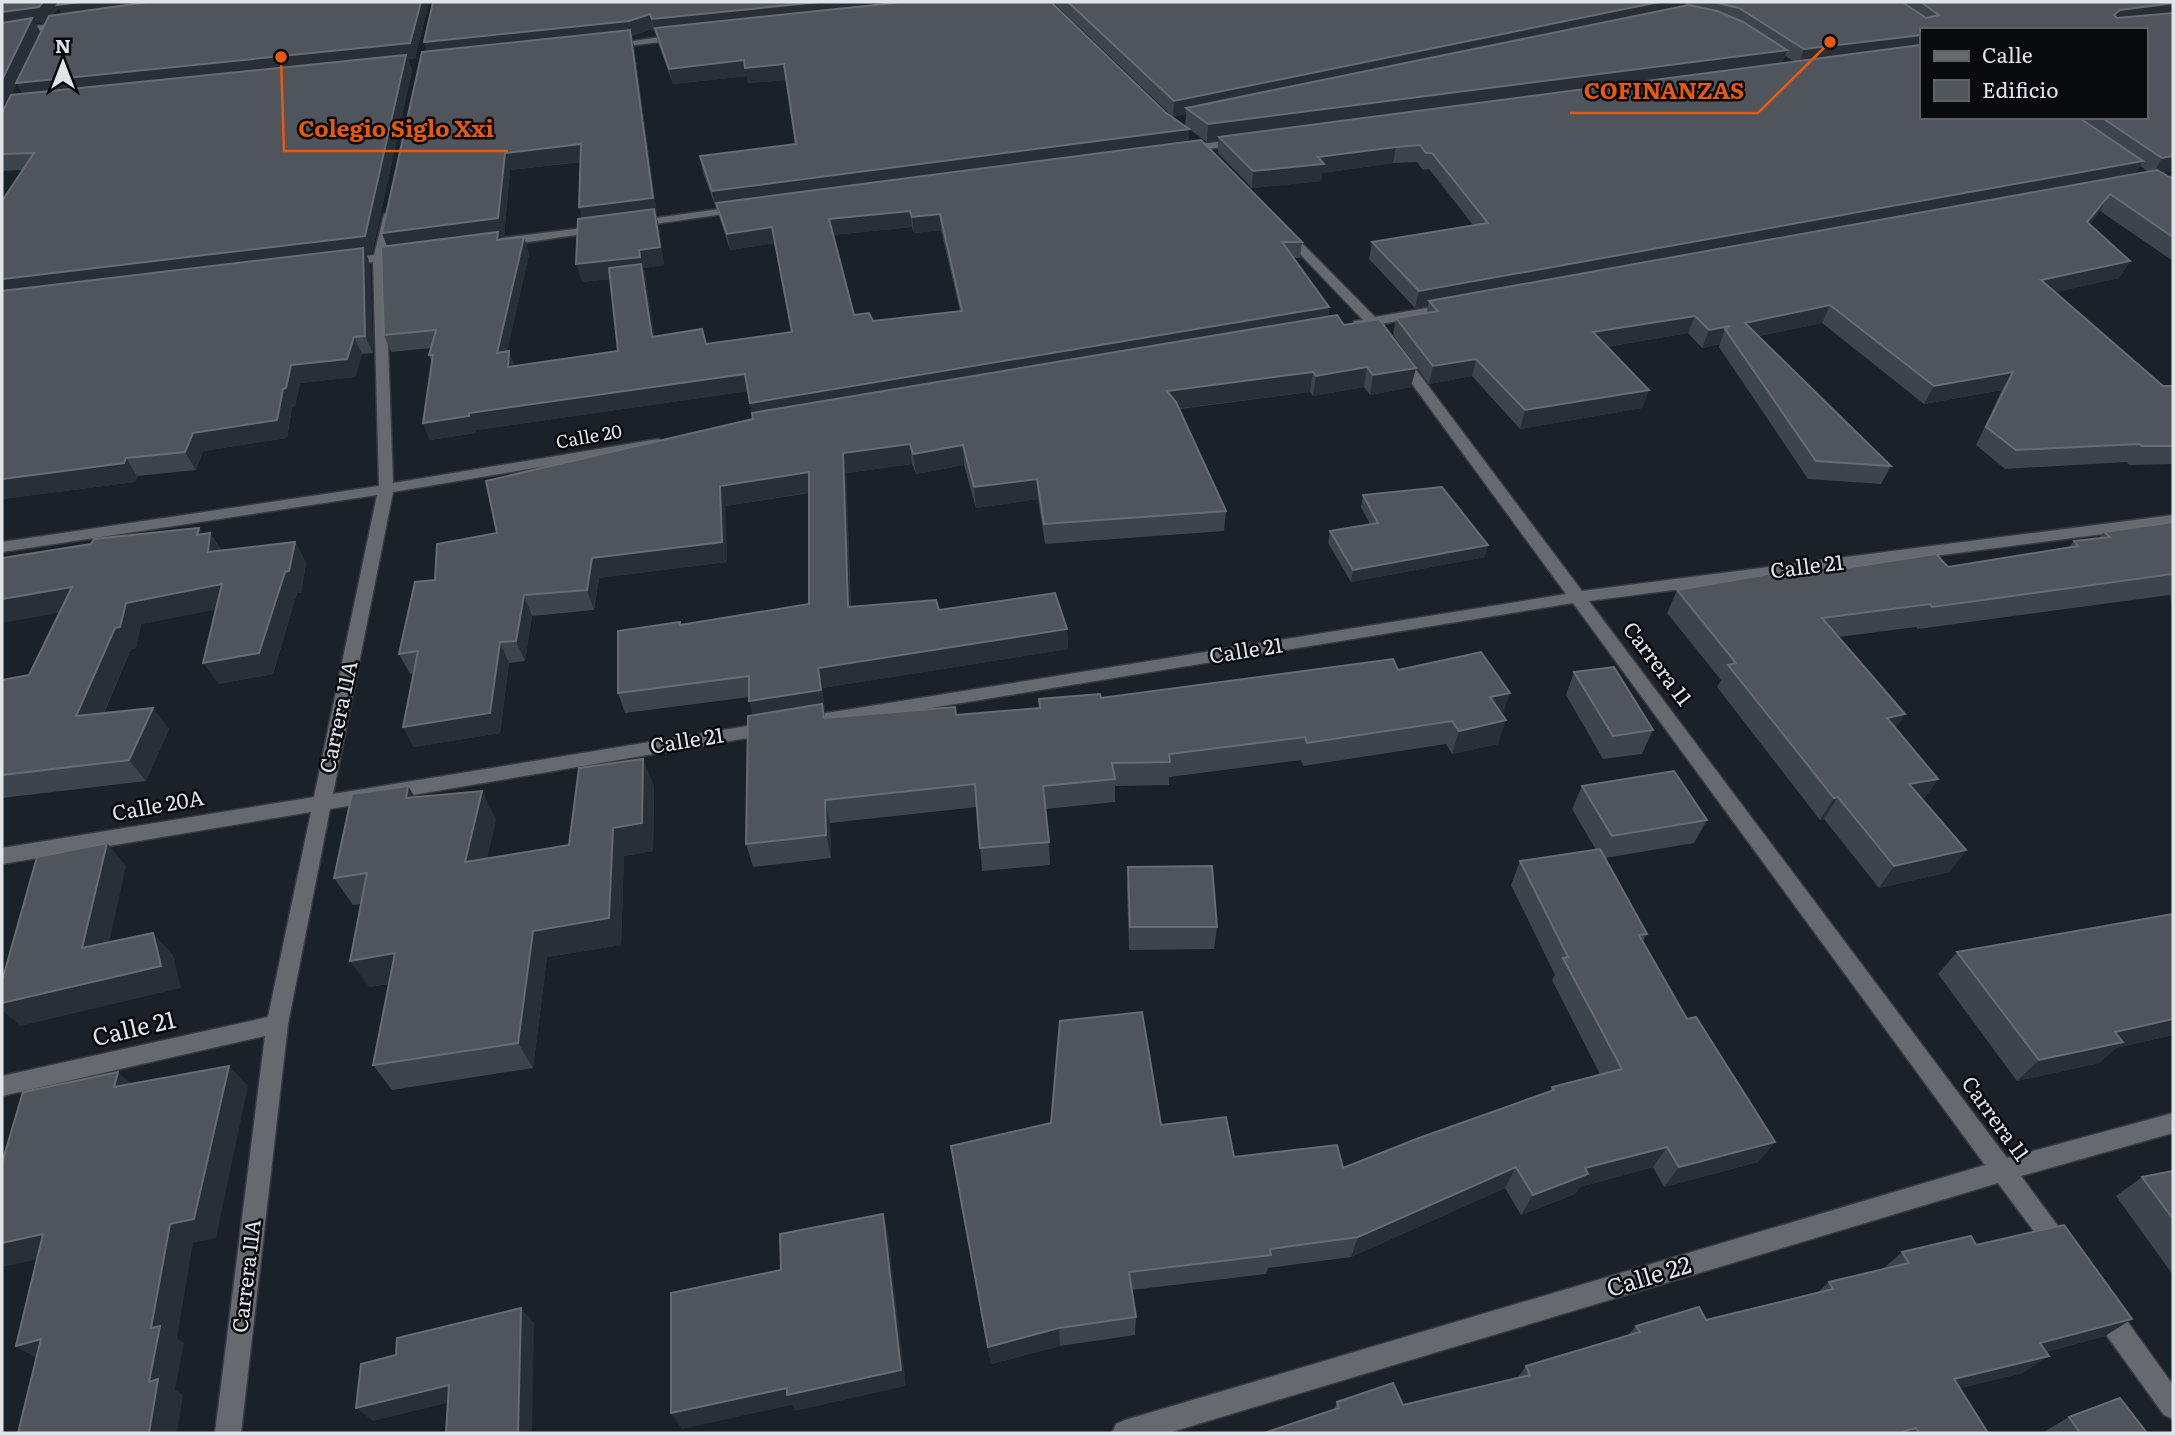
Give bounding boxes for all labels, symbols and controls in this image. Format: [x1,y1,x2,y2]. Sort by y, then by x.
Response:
north arrow [28,28,98,98]
legend [1920,28,2147,119]
text: N [55,31,71,59]
text: Calle [1982,38,2033,69]
callout: COFINANZAS [1570,69,1758,113]
text: COFINANZAS [1584,72,1744,106]
text: Edificio [1982,73,2058,104]
callout: Colegio Siglo Xxi [284,107,508,151]
text: Colegio Siglo Xxi [298,110,494,144]
street label: Calle 20 [554,416,624,455]
street label: Calle 21 [1768,545,1846,584]
street label: Carrera 11 [1617,614,1701,712]
street label: Calle 21 [1207,627,1285,670]
street label: Carrera 11A [310,657,364,775]
street label: Calle 21 [648,717,726,760]
street label: Calle 20A [109,780,207,827]
street label: Calle 21 [88,1000,179,1053]
street label: Carrera 11 [1956,1069,2039,1167]
street label: Carrera 11A [222,1217,267,1334]
street label: Calle 22 [1602,1245,1695,1304]

